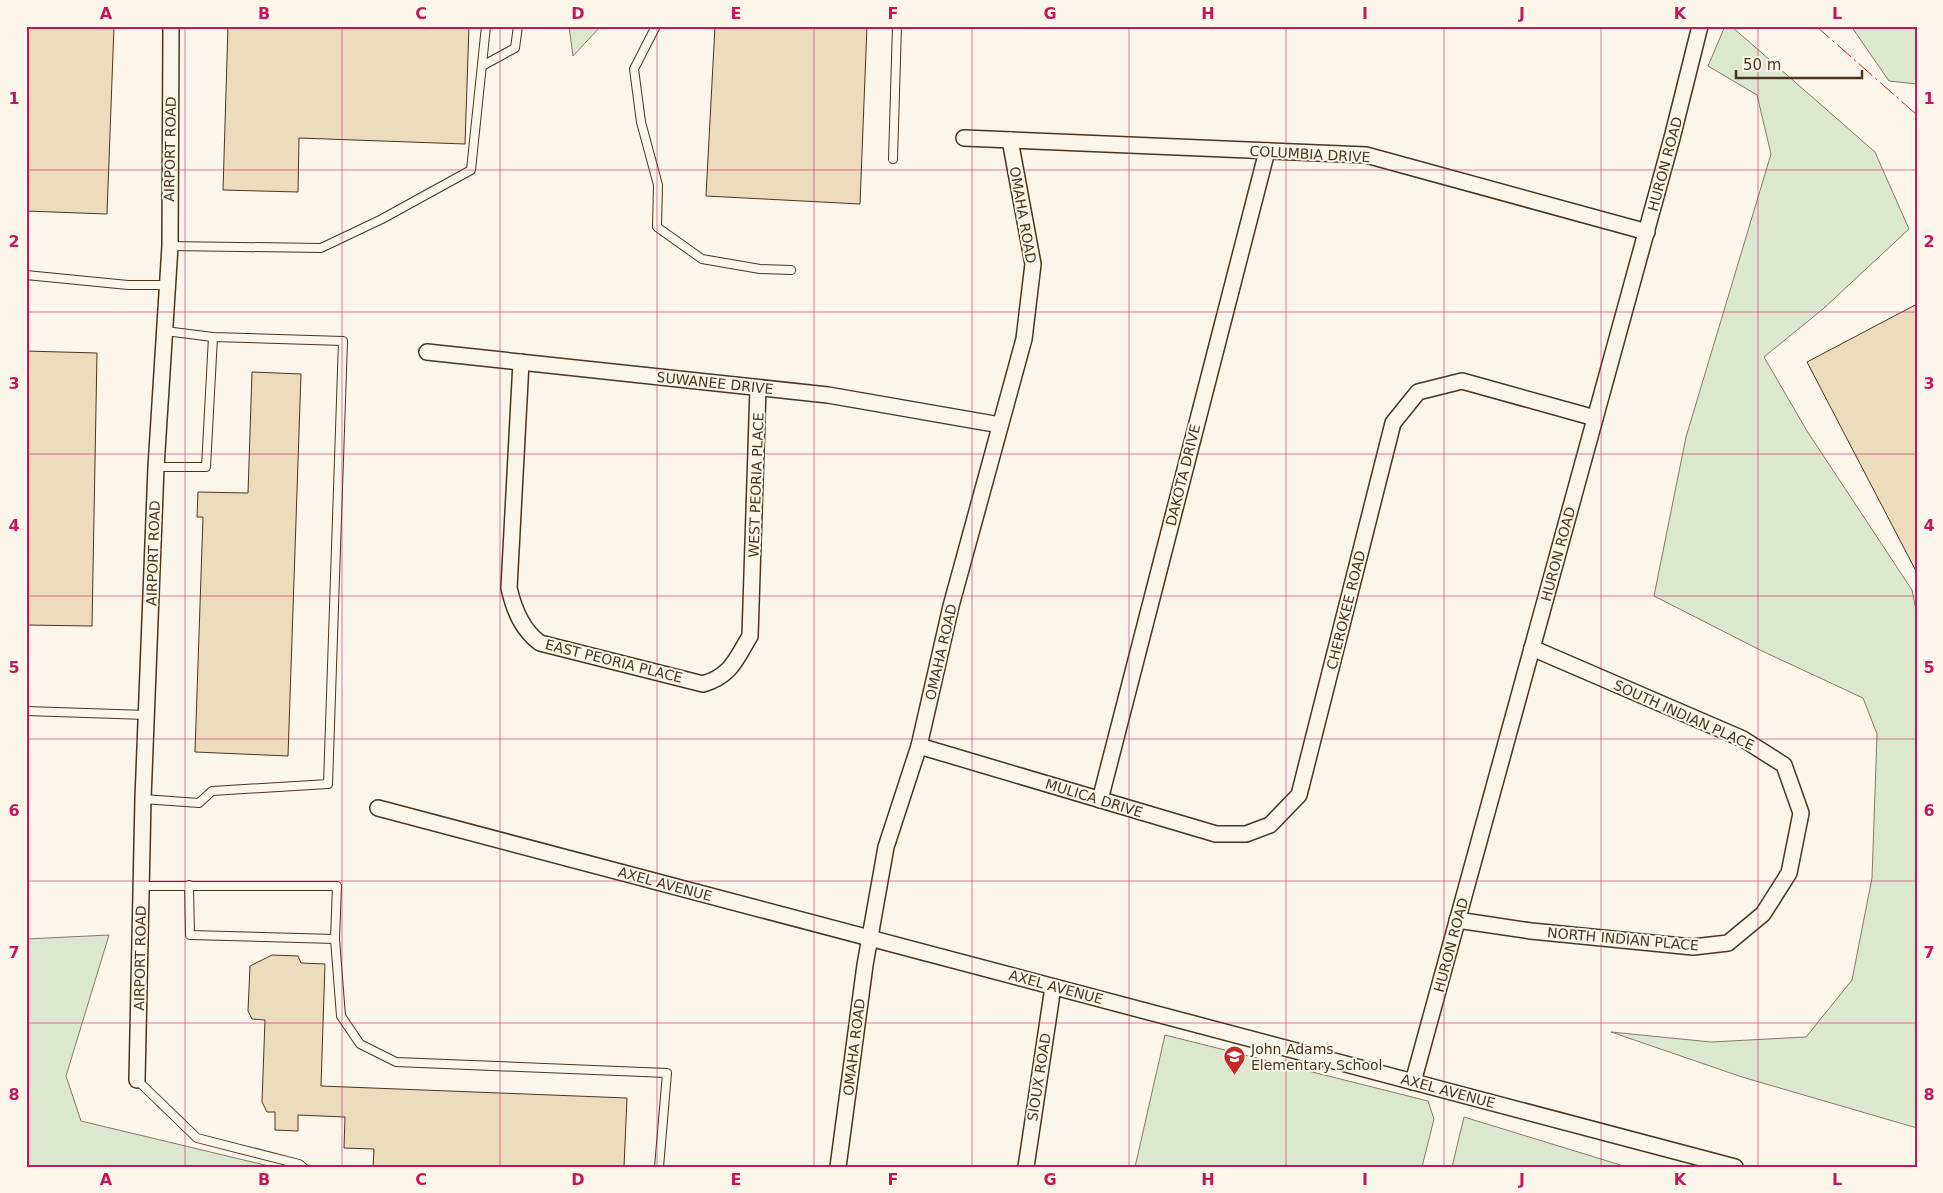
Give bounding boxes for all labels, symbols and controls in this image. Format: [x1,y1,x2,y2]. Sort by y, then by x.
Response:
text: A [100,4,113,23]
text: B [258,4,270,23]
text: C [415,4,427,23]
text: D [571,4,585,23]
text: E [731,4,741,23]
text: F [888,4,898,23]
text: G [1043,4,1057,23]
text: H [1201,4,1215,23]
text: I [1362,4,1368,23]
text: J [1518,4,1525,23]
text: K [1674,4,1687,23]
text: L [1832,4,1842,23]
scale bar [1736,48,1862,80]
text: 50 m [1743,56,1781,74]
text: 1 [8,89,20,108]
text: 1 [1923,89,1935,108]
street label: AIRPORT ROAD [161,96,179,202]
street label: HURON ROAD [1645,115,1685,213]
street label: COLUMBIA DRIVE [1249,143,1371,165]
street label: OMAHA ROAD [1007,165,1039,265]
text: 2 [8,232,20,251]
text: 2 [1923,232,1935,251]
street label: SUWANEE DRIVE [656,369,774,397]
text: 3 [8,374,20,393]
text: 3 [1923,374,1935,393]
street label: WEST PEORIA PLACE [745,412,767,558]
street label: DAKOTA DRIVE [1163,423,1203,527]
street label: AIRPORT ROAD [143,500,163,606]
street label: HURON ROAD [1538,505,1578,603]
text: 4 [8,516,20,535]
text: 4 [1923,516,1935,535]
street label: CHEROKEE ROAD [1323,549,1369,671]
street label: OMAHA ROAD [922,602,960,702]
street label: EAST PEORIA PLACE [544,636,684,686]
text: 5 [8,658,20,677]
text: 5 [1923,658,1935,677]
street label: SOUTH INDIAN PLACE [1611,677,1757,753]
street label: MULICA DRIVE [1043,776,1145,820]
text: 6 [8,801,20,820]
text: 6 [1923,801,1935,820]
street label: AXEL AVENUE [616,864,714,904]
street label: HURON ROAD [1431,896,1471,994]
street label: AIRPORT ROAD [131,905,149,1011]
street label: NORTH INDIAN PLACE [1546,924,1700,954]
text: 7 [8,943,20,962]
text: 7 [1923,943,1935,962]
street label: AXEL AVENUE [1007,967,1105,1007]
street label: OMAHA ROAD [840,997,868,1097]
street label: SIOUX ROAD [1024,1032,1054,1122]
place label: John Adams Elementary School [1250,1041,1383,1073]
school or university icon: John Adams Elementary School [1223,1045,1247,1076]
street label: AXEL AVENUE [1399,1071,1497,1111]
text: 8 [8,1085,20,1104]
text: 8 [1923,1085,1935,1104]
text: A [100,1170,113,1189]
text: B [258,1170,270,1189]
text: C [415,1170,427,1189]
text: D [571,1170,585,1189]
text: E [731,1170,741,1189]
text: F [888,1170,898,1189]
text: G [1043,1170,1057,1189]
text: H [1201,1170,1215,1189]
text: I [1362,1170,1368,1189]
text: J [1518,1170,1525,1189]
text: K [1674,1170,1687,1189]
text: L [1832,1170,1842,1189]

